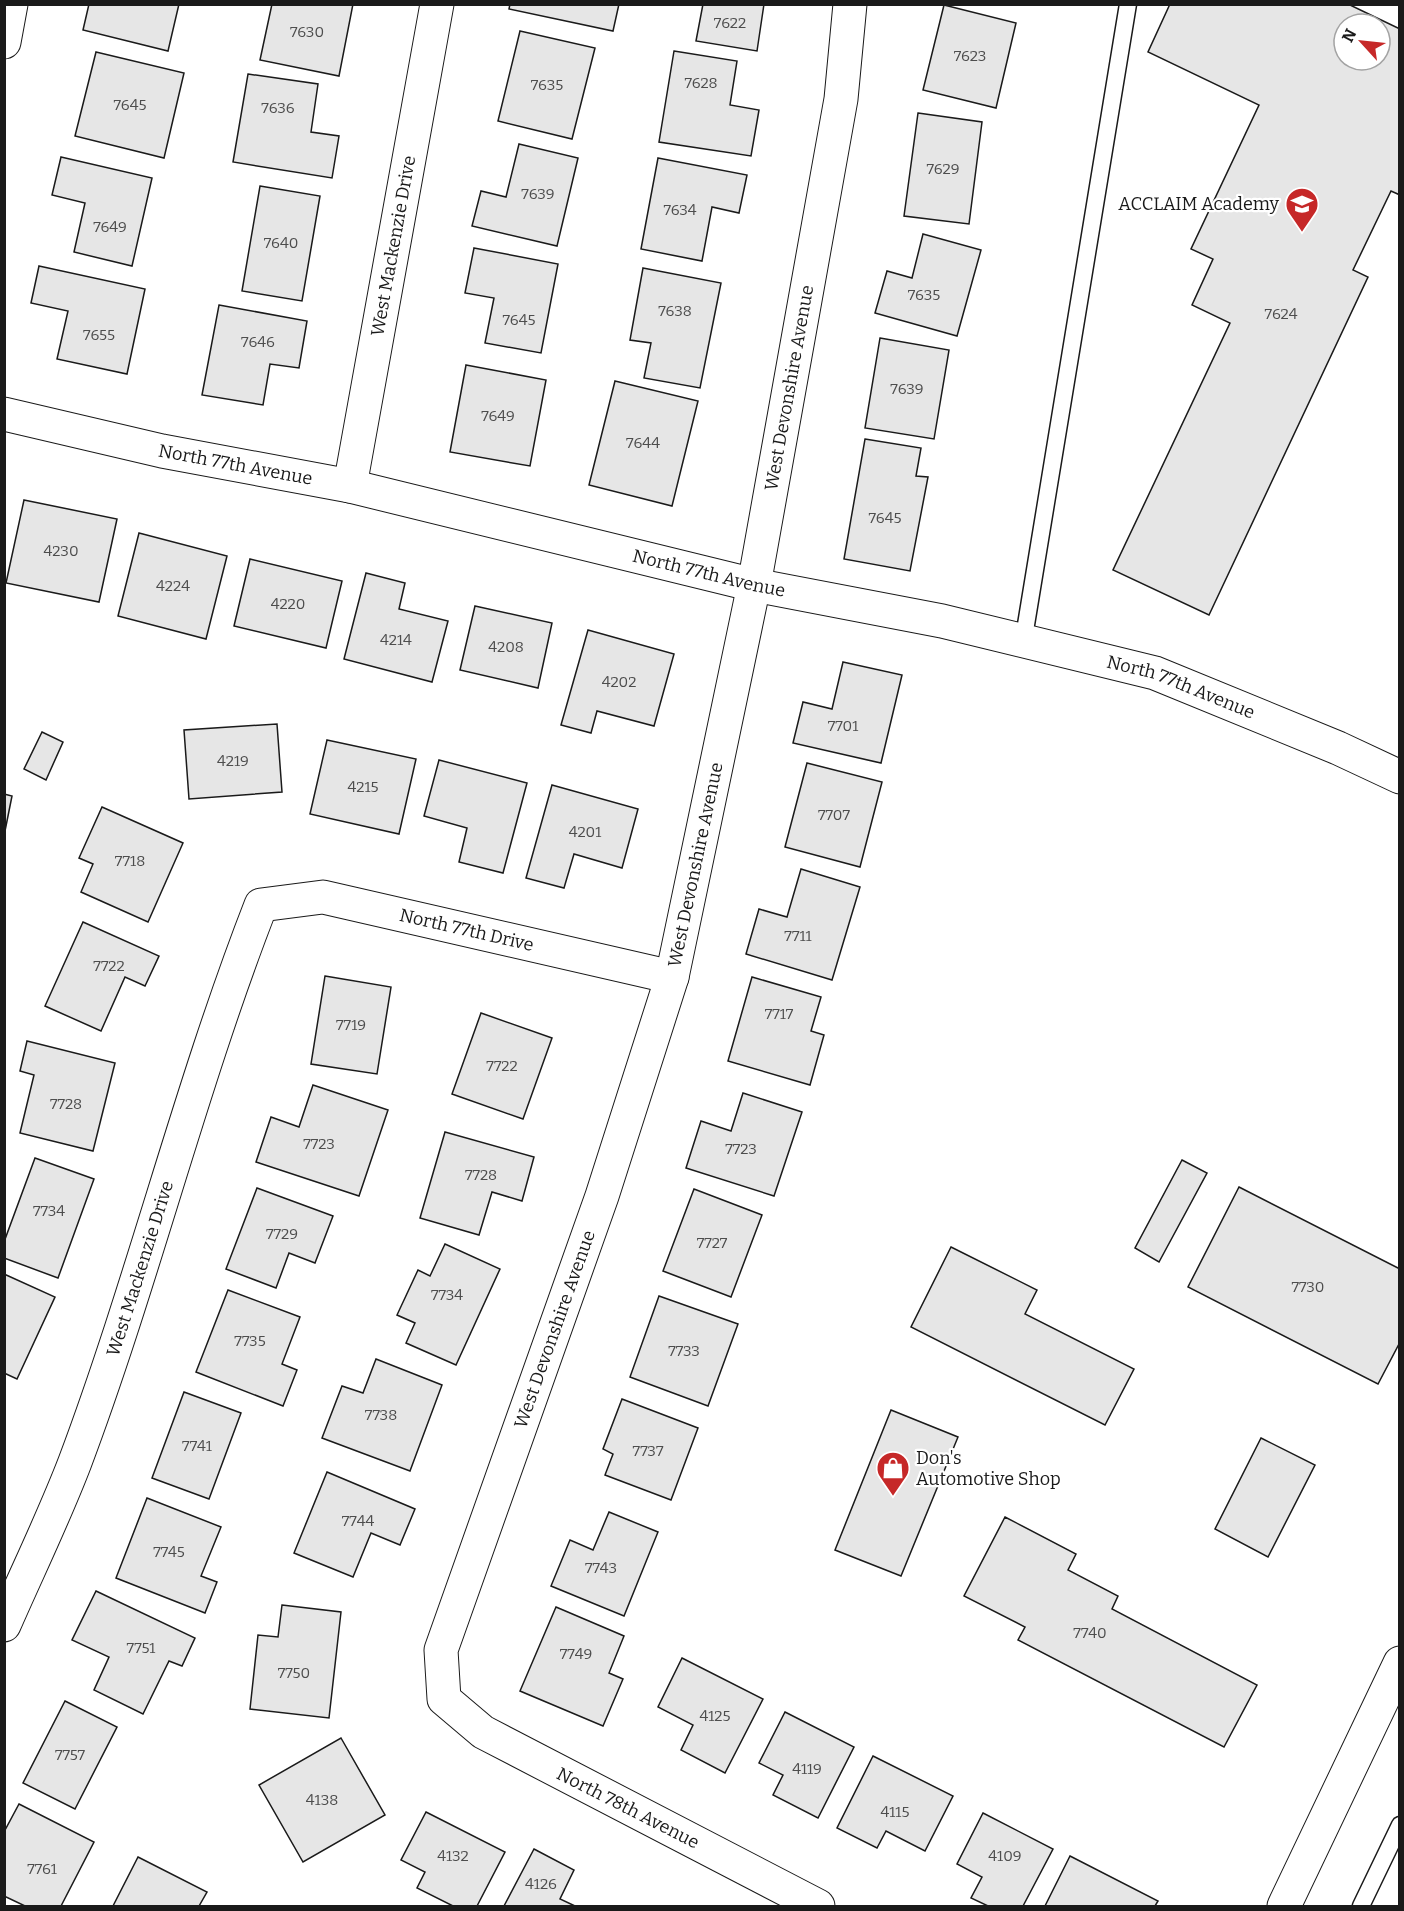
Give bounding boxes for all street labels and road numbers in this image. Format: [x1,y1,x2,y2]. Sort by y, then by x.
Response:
street label: West Mackenzie Drive [366,154,420,338]
street label: West Devonshire Avenue [760,283,818,492]
street label: North 77th Avenue [157,440,314,490]
street label: North 77th Avenue [630,545,787,602]
street label: North 77th Avenue [1105,651,1258,724]
street label: West Devonshire Avenue [663,760,728,969]
street label: North 77th Drive [397,904,536,956]
street label: West Mackenzie Drive [102,1178,178,1359]
street label: West Devonshire Avenue [510,1227,600,1431]
street label: North 78th Avenue [553,1763,703,1853]

